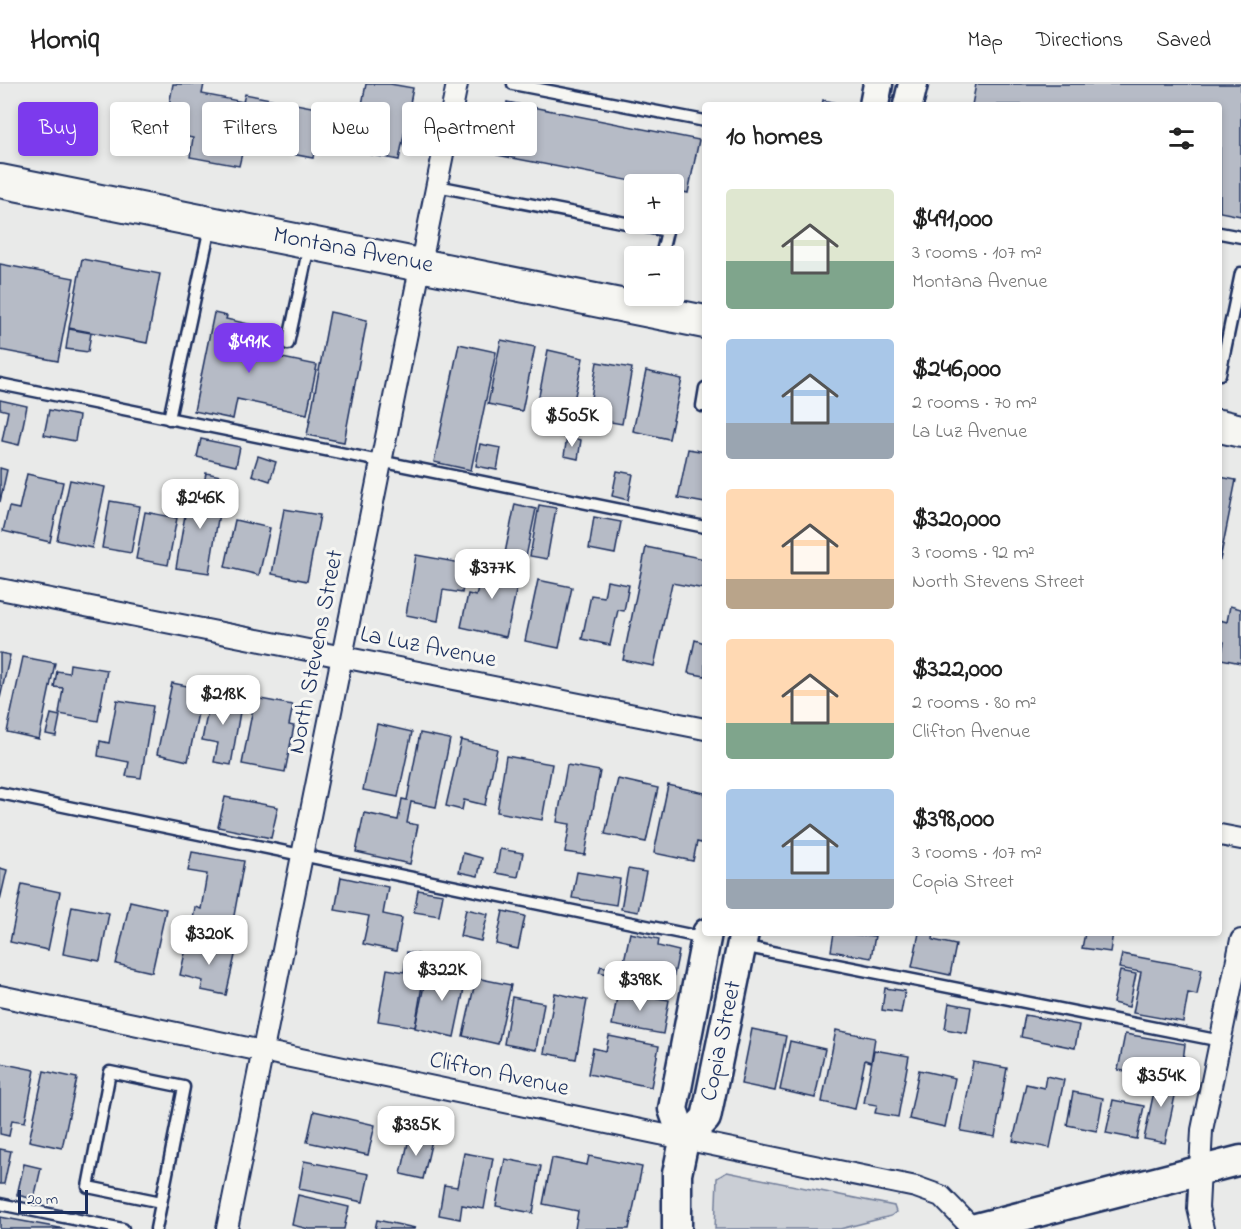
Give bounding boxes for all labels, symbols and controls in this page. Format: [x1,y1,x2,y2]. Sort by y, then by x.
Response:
text: Homiq [30,21,99,62]
text: Map [967,26,1003,56]
text: Directions [1036,26,1123,56]
text: Saved [1156,26,1211,56]
chip: Buy [18,102,98,156]
chip: Rent [110,102,190,156]
chip: Filters [202,102,299,156]
chip: New [311,102,390,156]
chip: Apartment [402,102,537,156]
text: 10 homes [726,119,823,157]
icon: filters [1165,122,1198,155]
map controls [624,174,684,306]
button: + [624,174,684,234]
text: $491,000 [912,201,993,239]
icon: home [774,213,846,285]
street label: Montana Avenue [270,218,436,284]
text: 3 rooms · 107 m² [912,239,1042,268]
button: − [624,246,684,306]
text: Montana Avenue [912,268,1047,297]
pin: $491K [207,323,291,374]
text: $491K [228,328,270,357]
text: $246,000 [912,351,1001,389]
icon: home [774,363,846,435]
text: 2 rooms · 70 m² [912,389,1037,418]
pin: $505K [530,397,614,448]
text: $505K [545,402,599,431]
text: La Luz Avenue [912,418,1027,447]
pin: $246K [158,479,242,530]
text: $246K [176,484,224,513]
text: $320,000 [912,501,1001,539]
icon: home [774,513,846,585]
text: 3 rooms · 92 m² [912,539,1035,568]
street label: North Stevens Street [280,547,354,757]
pin: $377K [450,549,534,600]
text: $377K [469,554,515,583]
text: North Stevens Street [912,568,1085,597]
street label: La Luz Avenue [357,618,499,678]
text: $322,000 [912,651,1002,689]
icon: home [774,663,846,735]
pin: $218K [181,675,265,726]
text: $218K [200,680,246,709]
text: 2 rooms · 80 m² [912,689,1037,718]
text: Clifton Avenue [912,718,1030,747]
text: $398,000 [912,801,994,839]
icon: home [774,813,846,885]
text: 3 rooms · 107 m² [912,839,1042,868]
text: Copia Street [912,868,1014,897]
pin: $320K [167,915,251,966]
text: $320K [185,920,233,949]
pin: $322K [400,951,484,1002]
text: $322K [417,956,467,985]
pin: $398K [598,961,682,1012]
text: $398K [618,966,662,995]
street label: Copia Street [692,977,752,1105]
street label: Clifton Avenue [426,1043,572,1107]
pin: $354K [1119,1057,1203,1108]
text: $354K [1136,1062,1186,1091]
pin: $385K [374,1106,458,1157]
text: $385K [392,1111,441,1140]
scale bar [18,1187,88,1214]
text: 20 m [27,1188,58,1212]

